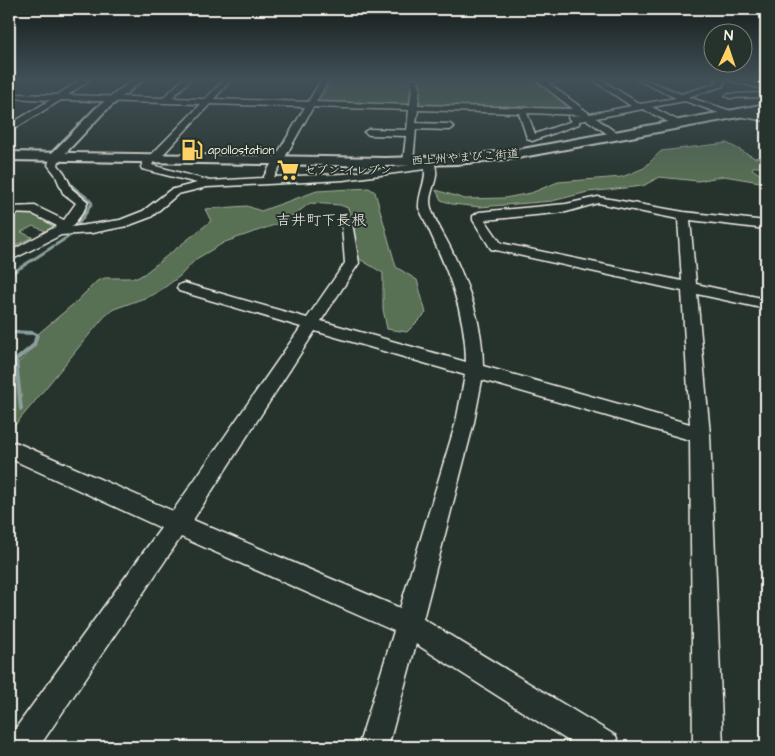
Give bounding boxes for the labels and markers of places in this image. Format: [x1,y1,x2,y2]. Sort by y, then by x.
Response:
fuel station icon: apollostation [179,137,205,163]
place label: apollostation [208,142,274,159]
supermarket icon: セブン-イレブン [275,157,301,183]
place label: セブン-イレブン [304,162,392,179]

